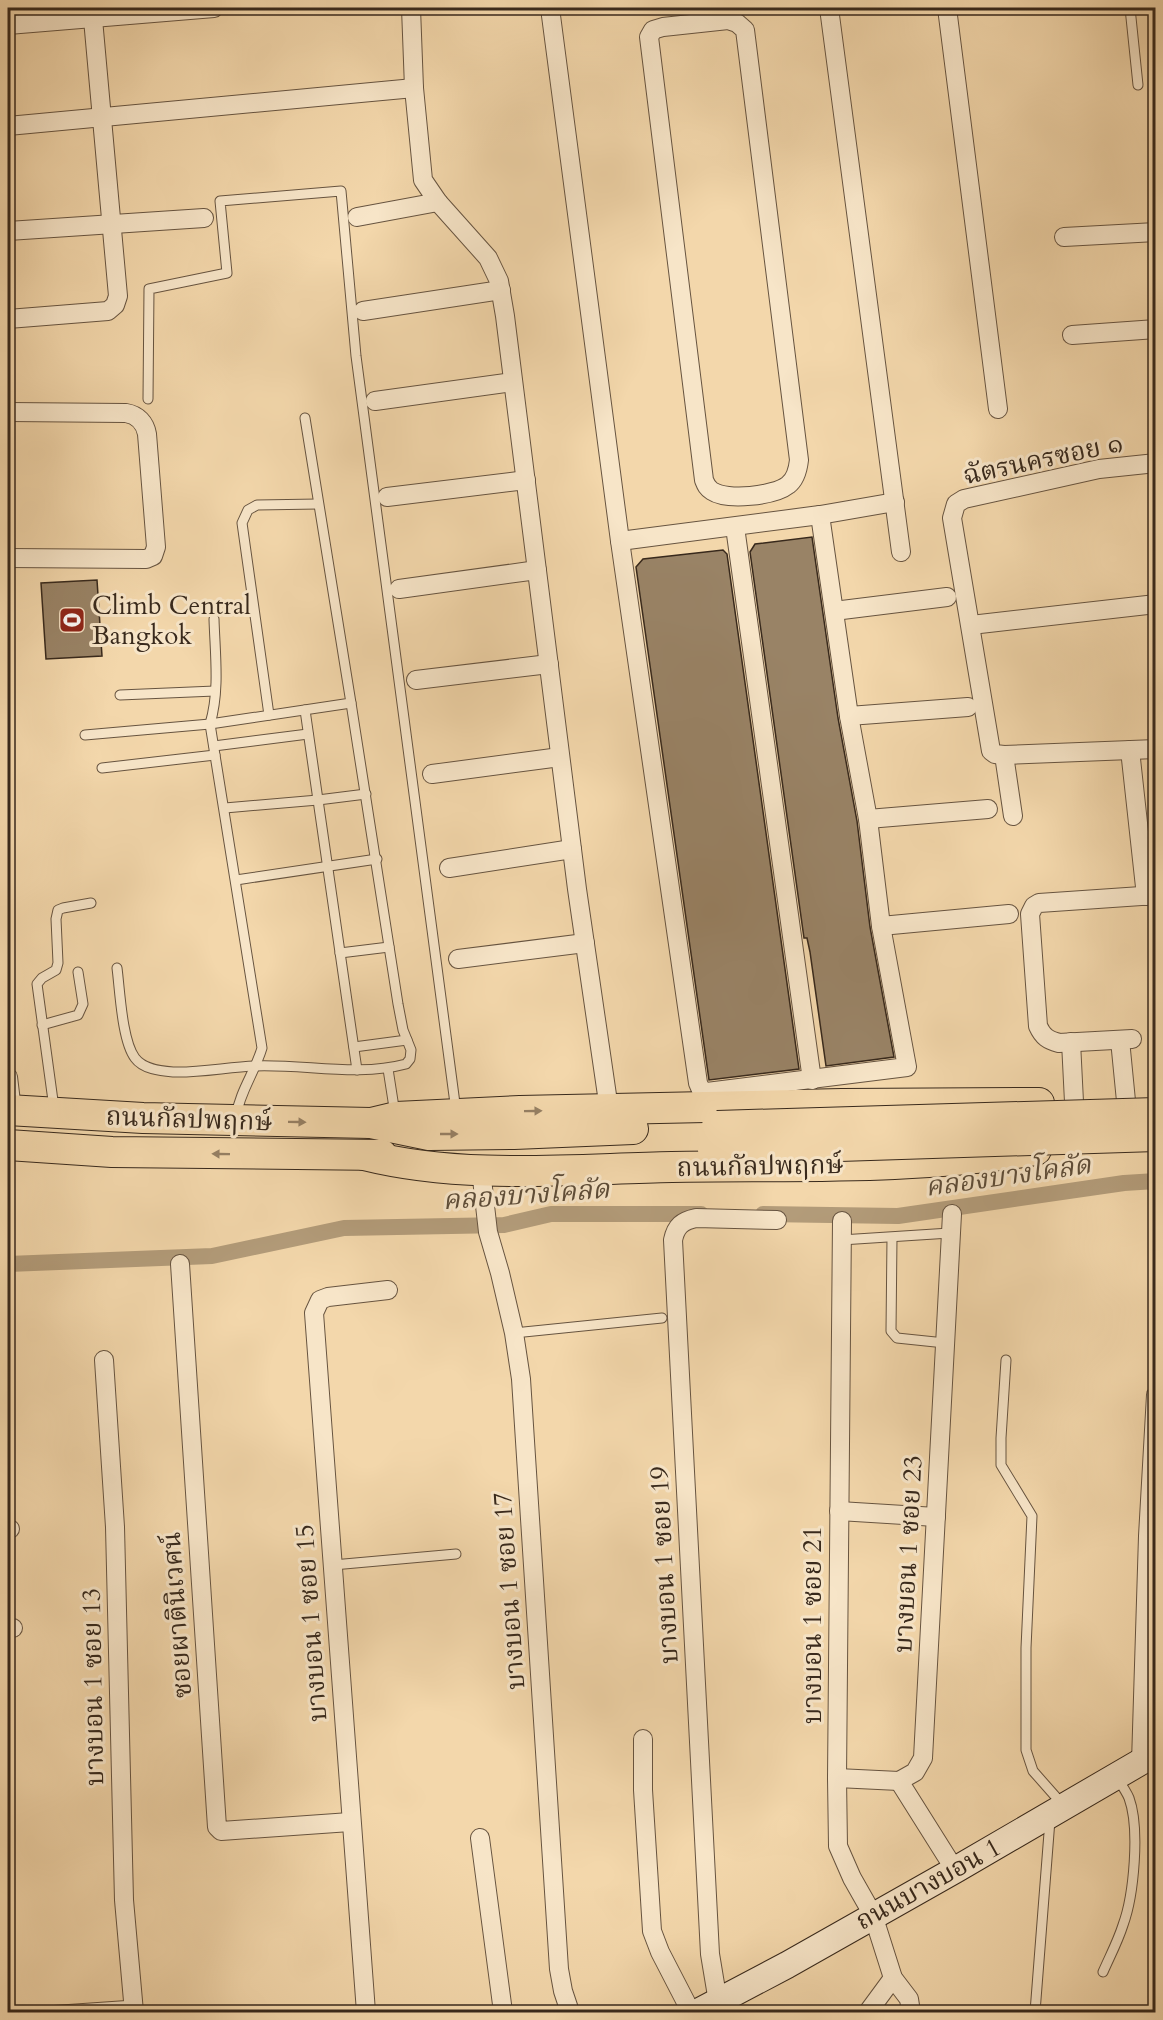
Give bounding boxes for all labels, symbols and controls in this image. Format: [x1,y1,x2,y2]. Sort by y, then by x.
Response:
street label: ฉัตรนครซอย ๑ [960,425,1126,493]
place label: Climb Central Bangkok [92,588,251,653]
sports icon: Climb Central Bangkok [57,605,87,635]
street label: ถนนกัลปพฤกษ์ [105,1099,273,1139]
one-way arrow [524,1106,543,1115]
one-way arrow [287,1117,306,1127]
one-way arrow [439,1129,458,1139]
water label: คลองบางโคลัด [923,1145,1094,1206]
street label: ถนนกัลปพฤกษ์ [676,1147,844,1185]
one-way arrow [212,1149,231,1159]
water label: คลองบางโคลัด [441,1170,611,1219]
street label: บางบอน 1 ซอย 23 [885,1454,931,1654]
street label: บางบอน 1 ซอย 19 [641,1465,687,1665]
street label: บางบอน 1 ซอย 17 [485,1491,533,1691]
street label: บางบอน 1 ซอย 15 [287,1523,335,1723]
street label: บางบอน 1 ซอย 21 [795,1526,830,1724]
street label: ซอยผาตินิเวศน์ [154,1531,200,1699]
street label: บางบอน 1 ซอย 13 [74,1588,112,1786]
street label: ถนนบางบอน 1 [849,1830,1007,1938]

